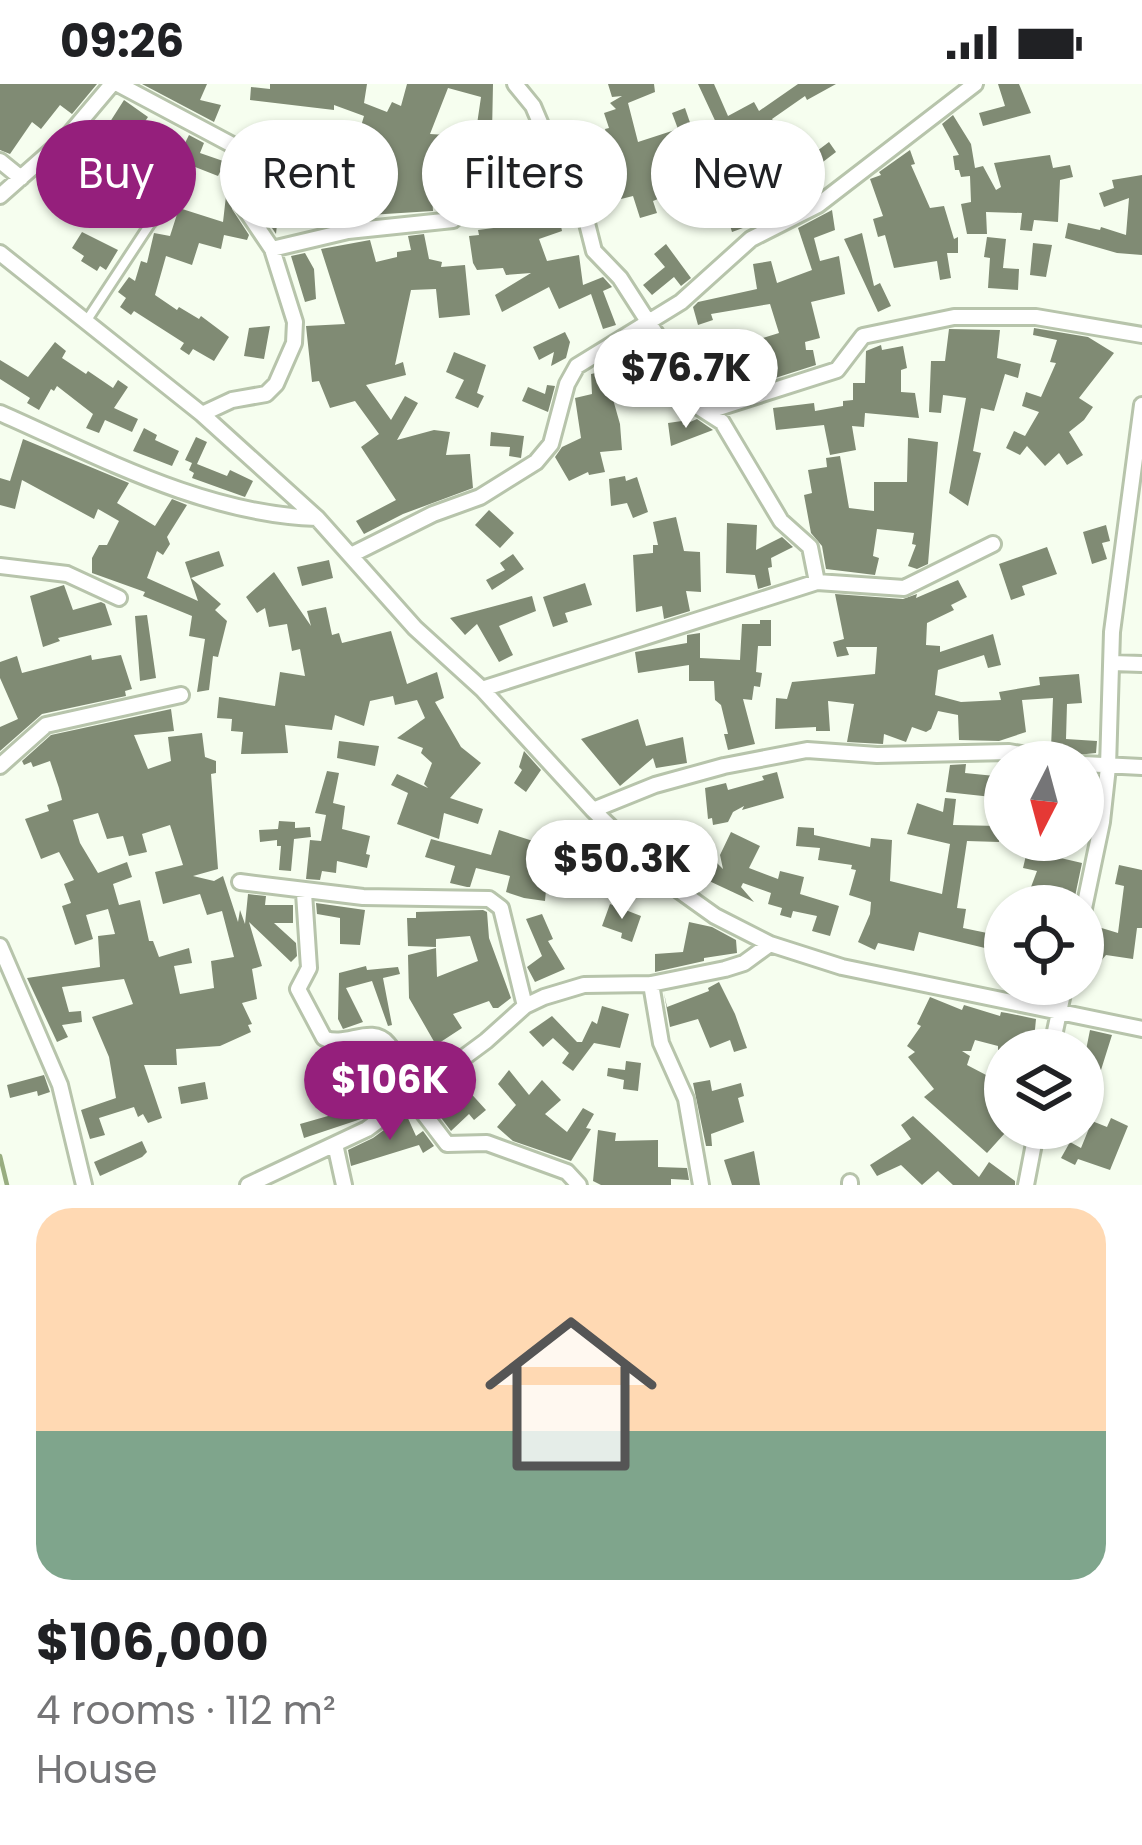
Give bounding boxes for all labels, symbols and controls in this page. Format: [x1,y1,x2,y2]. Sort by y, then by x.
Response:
text: 09:26 [60,10,184,73]
chip: Buy [36,120,196,228]
chip: Rent [220,120,398,228]
chip: Filters [422,120,627,228]
chip: New [651,120,825,228]
pin: $76.7K [588,329,784,431]
text: $76.7K [621,340,751,395]
north arrow [984,741,1104,861]
map controls [984,741,1104,1149]
pin: $50.3K [524,820,720,922]
text: $50.3K [553,831,691,886]
button: locate [984,885,1104,1005]
button: layers [984,1029,1104,1149]
pin: $106K [306,1041,474,1143]
text: $106K [331,1052,449,1107]
icon: home [463,1286,679,1502]
text: $106,000 [36,1606,269,1678]
text: 4 rooms · 112 m² [36,1683,336,1738]
text: House [36,1742,157,1797]

